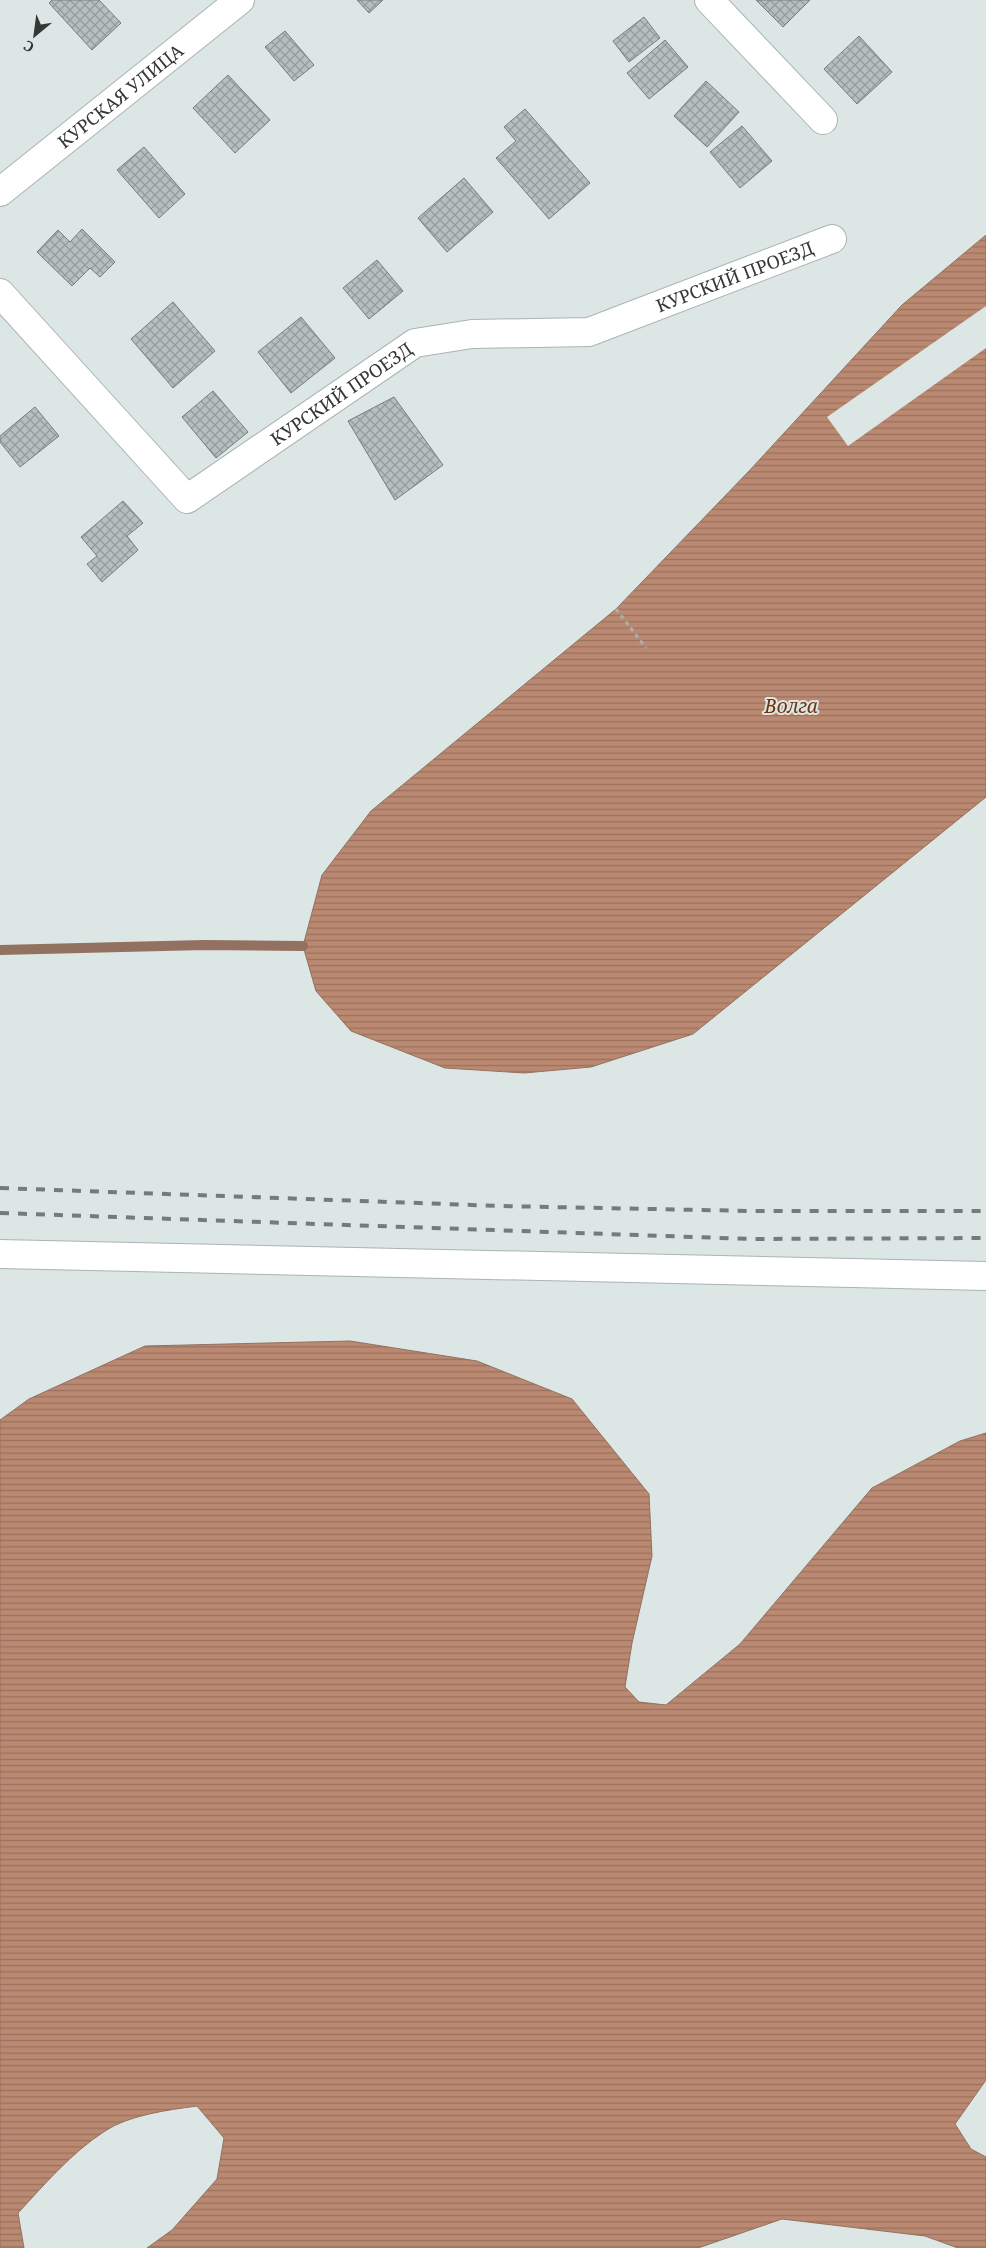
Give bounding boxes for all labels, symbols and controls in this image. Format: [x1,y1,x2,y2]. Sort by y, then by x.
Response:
north arrow [10,10,60,60]
text: С [20,36,37,57]
street label: КУРСКАЯ УЛИЦА [52,38,188,153]
street label: КУРСКИЙ ПРОЕЗД [652,235,817,317]
street label: КУРСКИЙ ПРОЕЗД [266,337,417,451]
water label: Волга [763,693,818,719]

